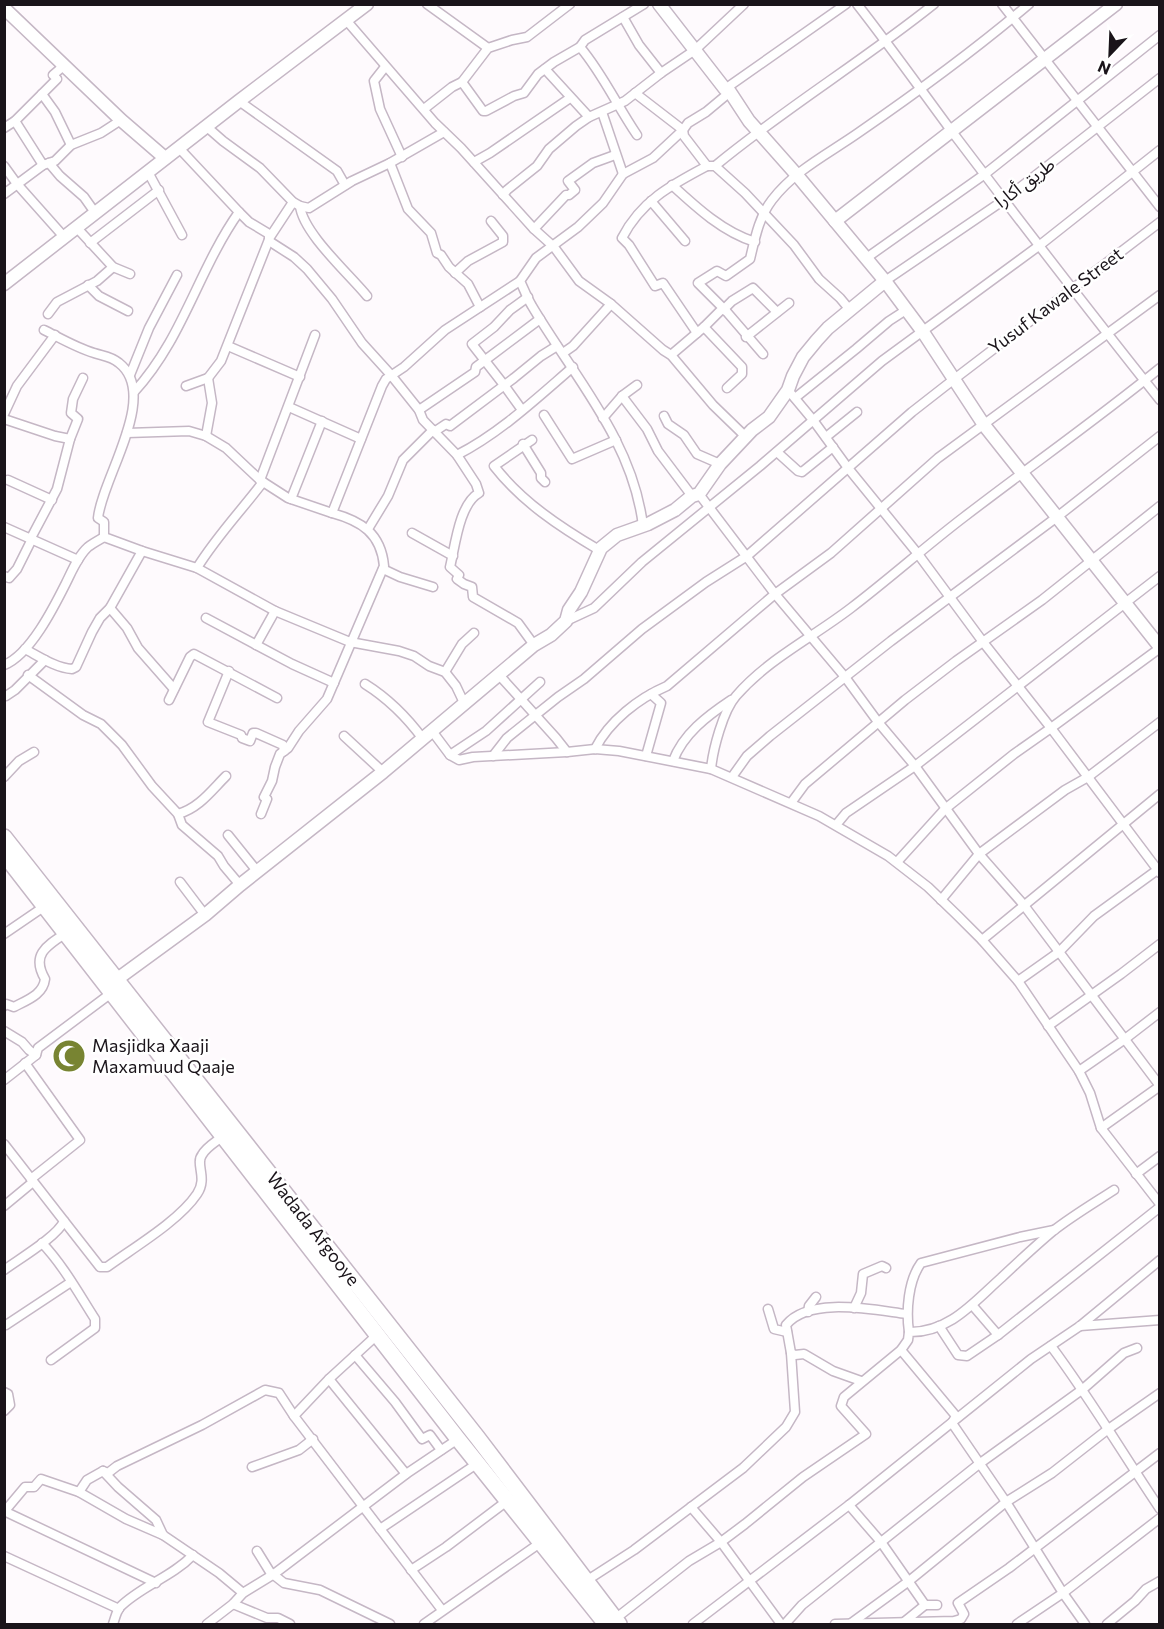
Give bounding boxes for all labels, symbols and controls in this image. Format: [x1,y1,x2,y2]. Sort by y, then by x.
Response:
north arrow [1080,24,1140,84]
text: N [1095,57,1113,79]
street label: طريق أكارا [990,153,1059,213]
street label: Yusuf Kawale Street [984,242,1127,358]
place label: Masjidka Xaaji Maxamuud Qaaje [92,1034,235,1077]
mosque icon: Masjidka Xaaji Maxamuud Qaaje [51,1038,87,1074]
street label: Wadada Afgooye [263,1167,365,1290]

